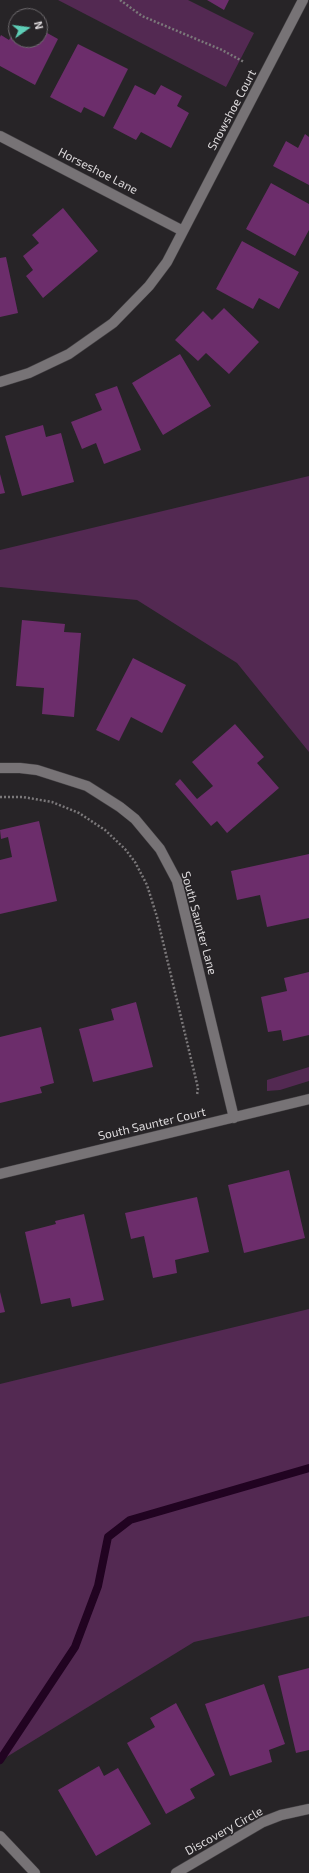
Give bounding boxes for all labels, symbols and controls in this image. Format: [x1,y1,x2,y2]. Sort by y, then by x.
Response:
north arrow [8,8,48,48]
text: N [32,20,46,31]
street label: Snowshoe Court [205,67,259,153]
street label: Horseshoe Lane [56,145,140,197]
street label: South Saunter Lane [178,870,220,976]
street label: South Saunter Court [97,1105,207,1143]
street label: Discovery Circle [183,1804,265,1858]

